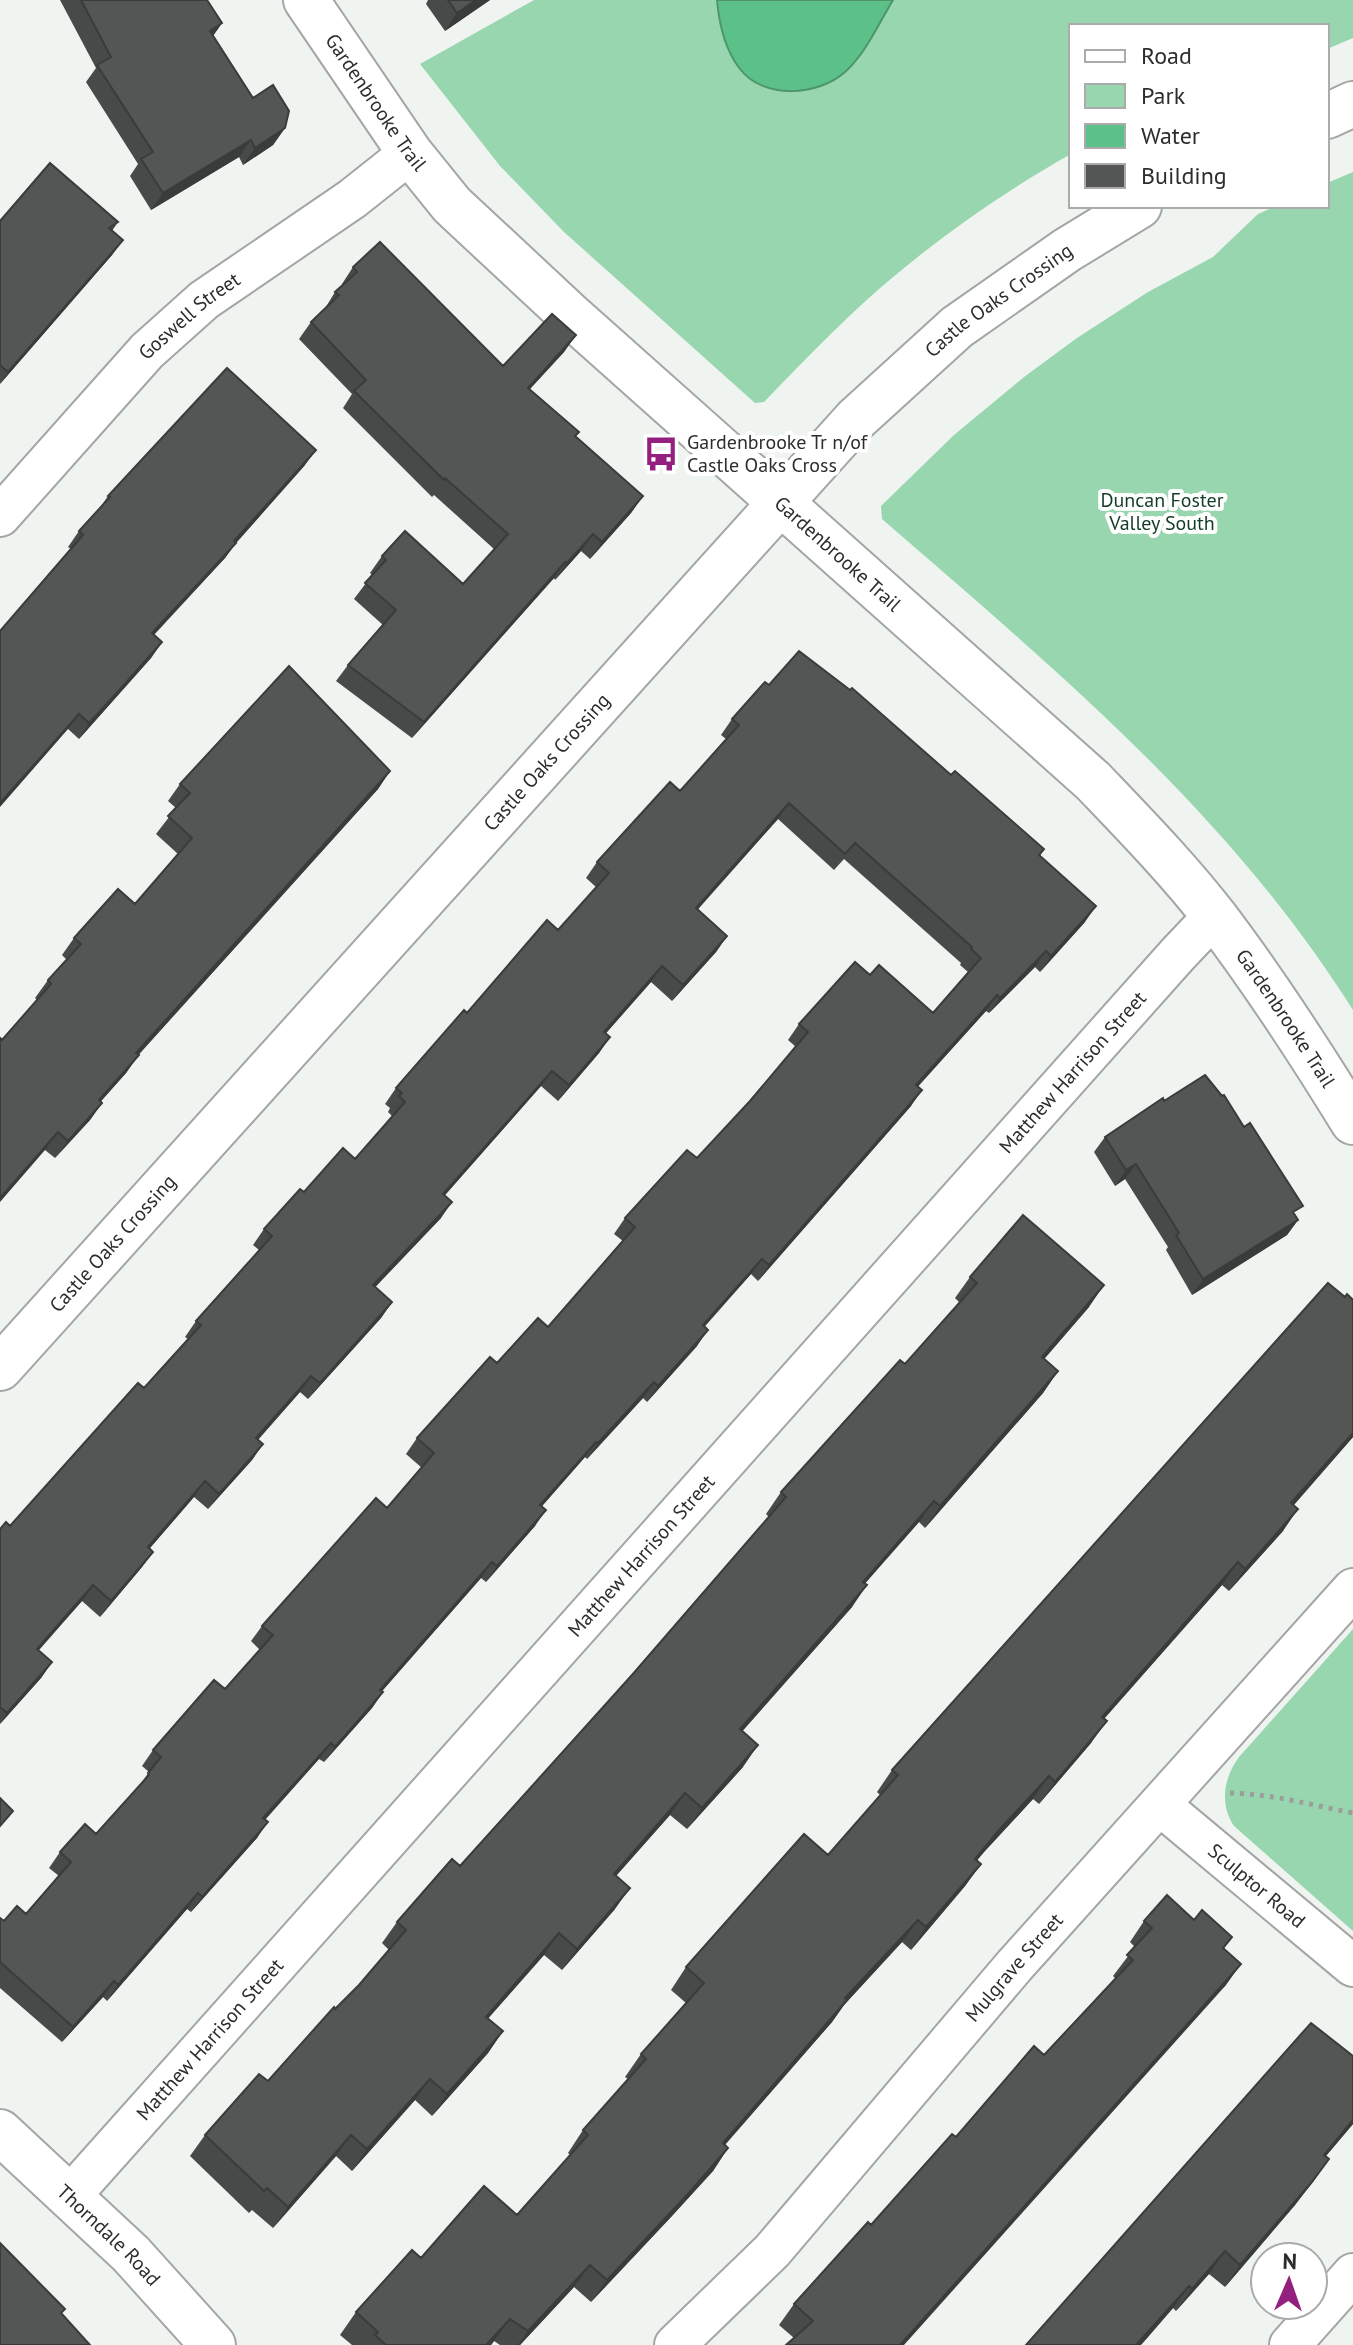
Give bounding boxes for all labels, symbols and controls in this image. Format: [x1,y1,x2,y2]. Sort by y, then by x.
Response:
legend [1069,24,1329,208]
street label: Gardenbrooke Trail [320,29,433,177]
text: Road [1141,40,1192,71]
text: Park [1141,80,1186,111]
text: Water [1141,120,1200,151]
text: Building [1141,160,1227,191]
street label: Castle Oaks Crossing [919,237,1077,363]
street label: Goswell Street [133,266,245,365]
place label: Gardenbrooke Tr n/of Castle Oaks Cross [687,429,869,478]
bus stop icon: Gardenbrooke Tr n/of Castle Oaks Cross [642,435,680,473]
park label: Duncan Foster Valley South [1100,487,1224,536]
street label: Gardenbrooke Trail [769,490,907,617]
street label: Castle Oaks Crossing [478,688,616,837]
street label: Gardenbrooke Trail [1230,944,1341,1092]
street label: Matthew Harrison Street [993,985,1152,1159]
street label: Castle Oaks Crossing [44,1169,181,1318]
street label: Matthew Harrison Street [562,1469,721,1642]
street label: Sculptor Road [1203,1838,1311,1934]
street label: Mulgrave Street [960,1907,1069,2027]
street label: Matthew Harrison Street [131,1953,289,2126]
street label: Thorndale Road [52,2179,166,2291]
north arrow [1249,2241,1329,2321]
text: N [1282,2247,1297,2275]

